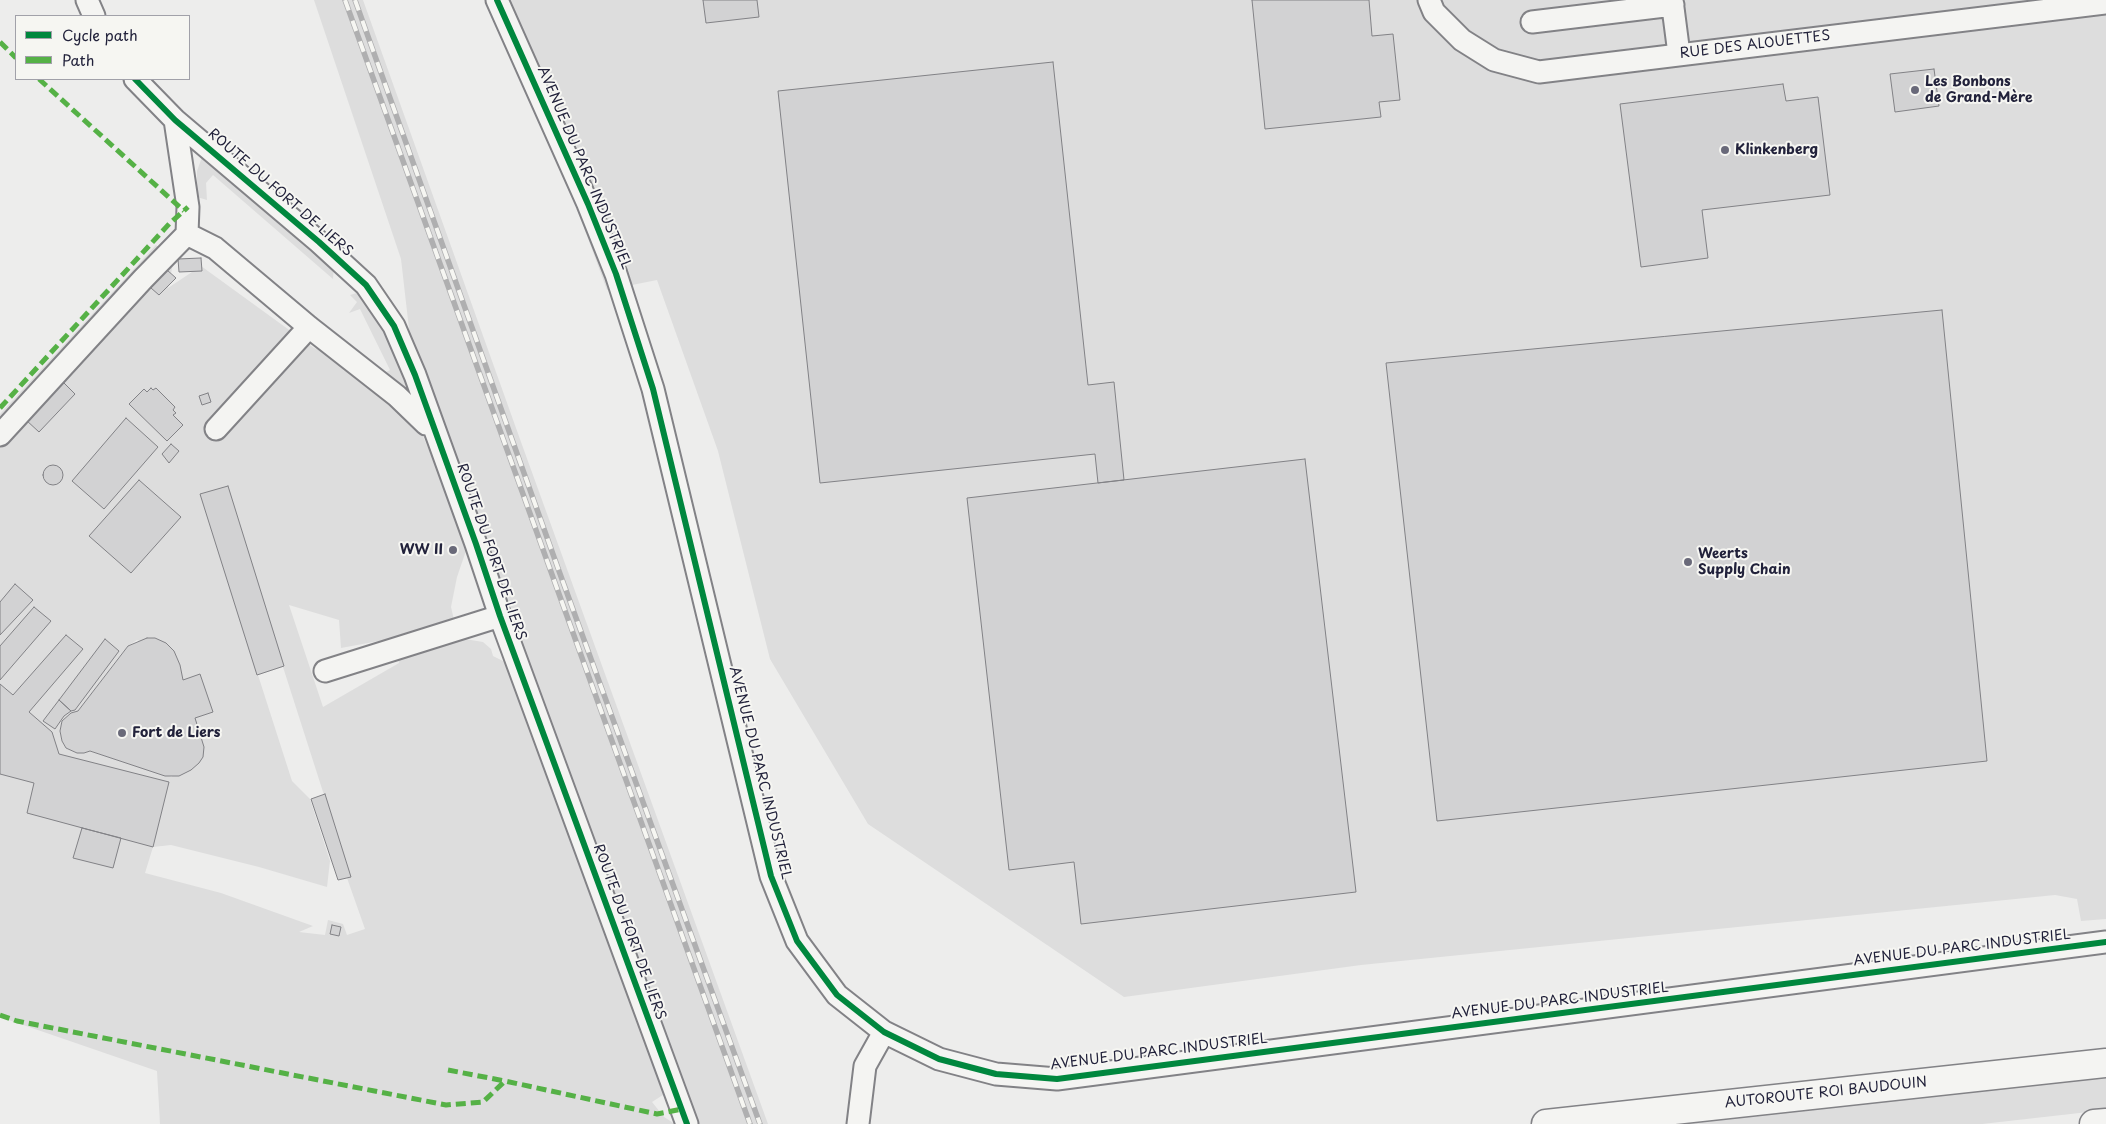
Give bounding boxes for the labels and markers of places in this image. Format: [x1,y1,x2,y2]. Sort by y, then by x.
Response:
place label: Les Bonbons de Grand-Mère [1925,74,2033,106]
marker: Les Bonbons de Grand-Mère [1909,84,1921,96]
place label: Klinkenberg [1735,142,1818,158]
marker: Klinkenberg [1719,144,1731,156]
place label: WW II [400,542,443,558]
marker: WW II [447,544,459,556]
place label: Weerts Supply Chain [1698,546,1791,578]
marker: Weerts Supply Chain [1682,556,1694,568]
place label: Fort de Liers [132,725,221,741]
marker: Fort de Liers [116,727,128,739]

